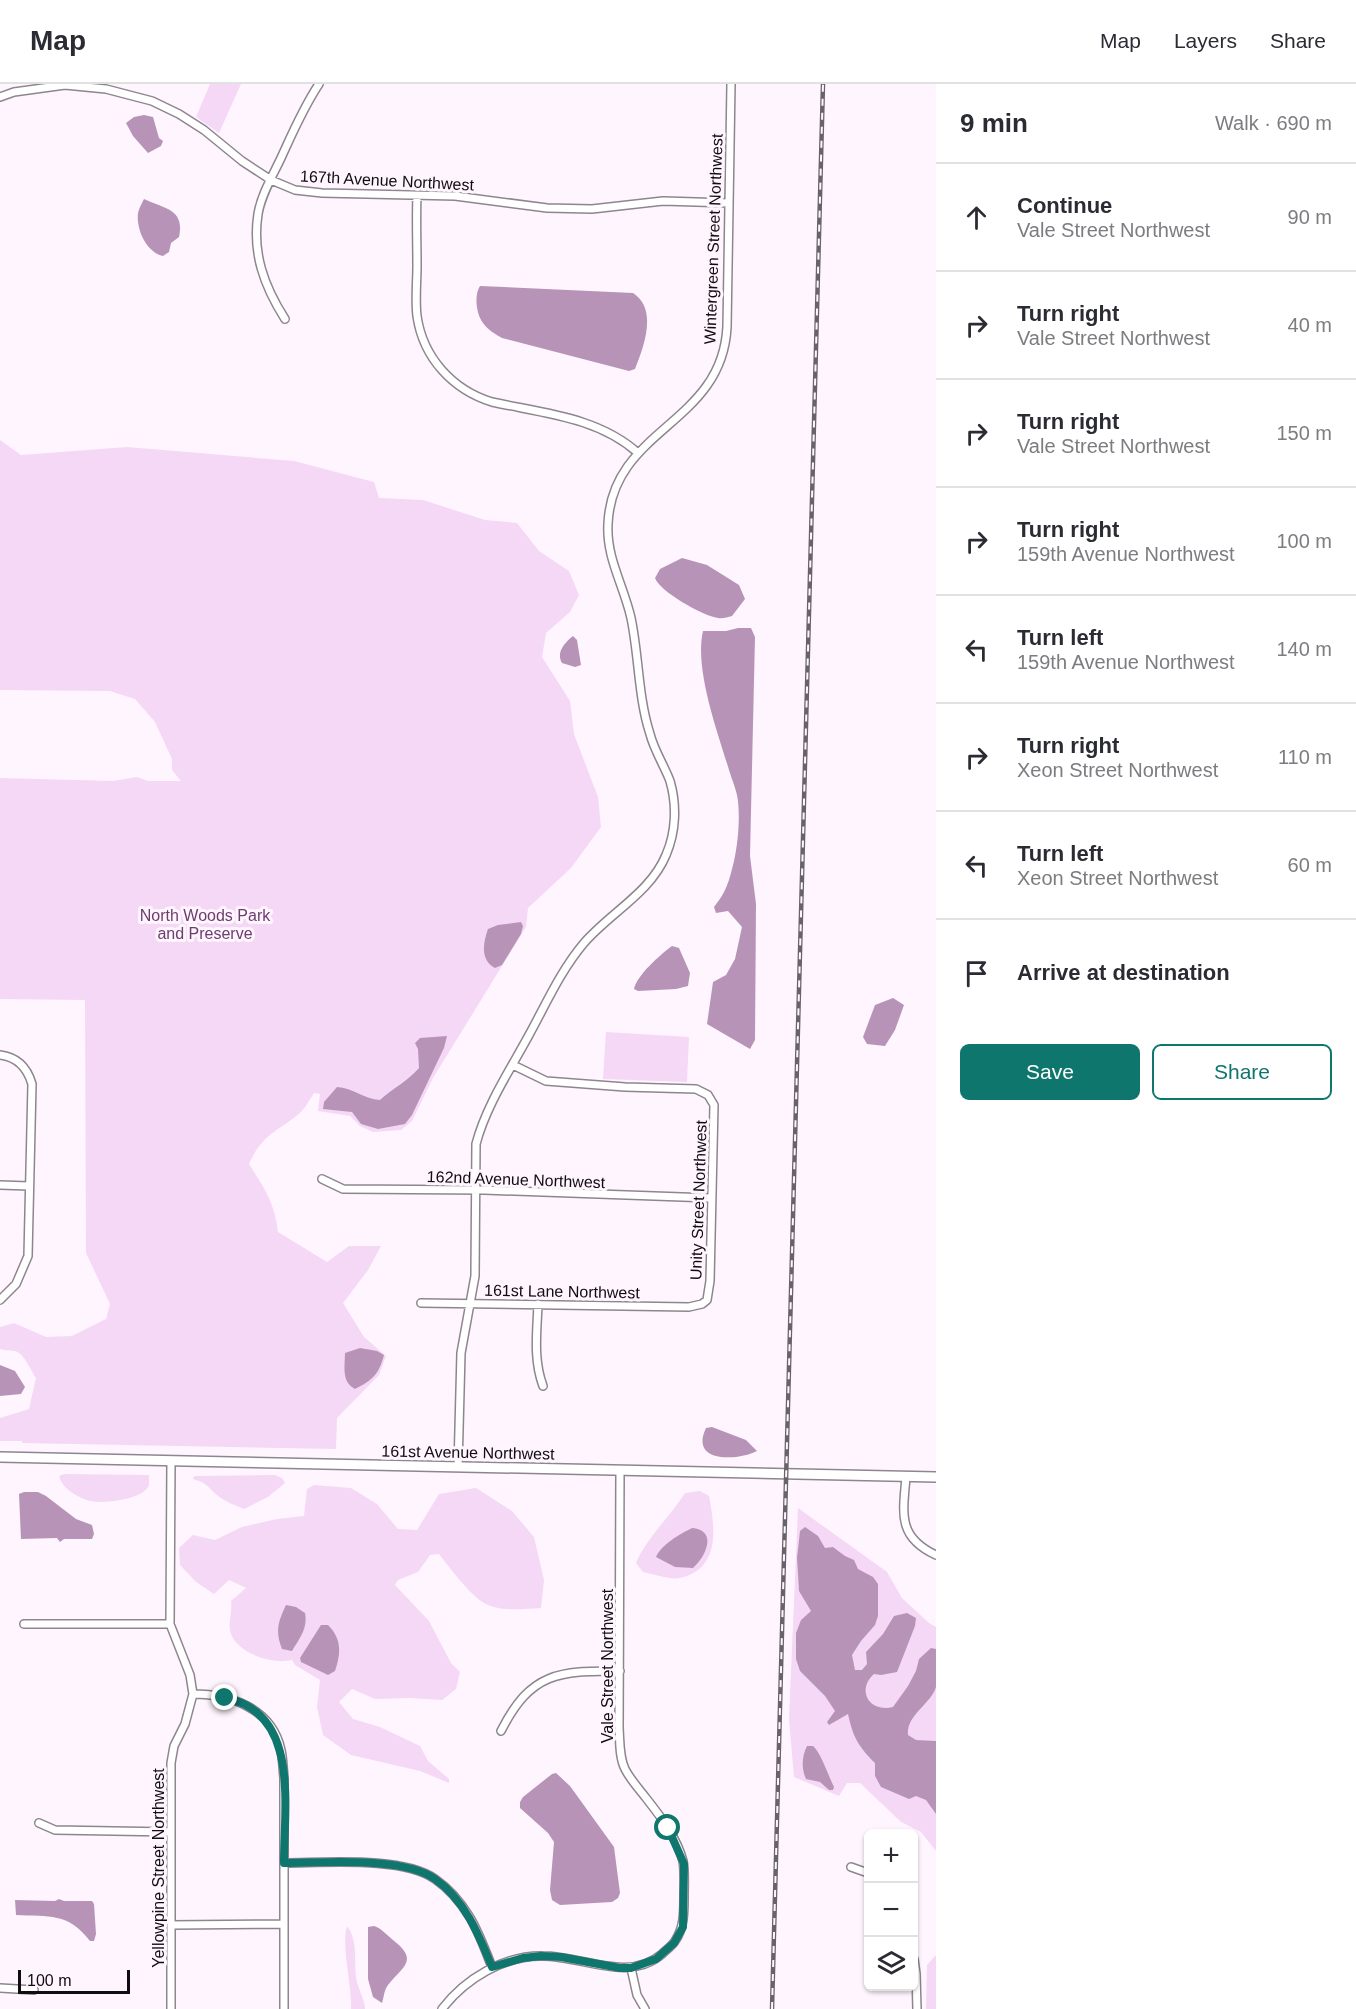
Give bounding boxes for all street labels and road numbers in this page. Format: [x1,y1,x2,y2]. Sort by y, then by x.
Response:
street label: Wintergreen Street Northwest [701,133,726,345]
street label: 167th Avenue Northwest [300,167,475,194]
street label: Unity Street Northwest [687,1119,710,1280]
street label: 162nd Avenue Northwest [426,1168,606,1191]
street label: 161st Lane Northwest [484,1282,641,1301]
street label: 161st Avenue Northwest [381,1442,555,1463]
street label: Vale Street Northwest [599,1588,616,1743]
street label: Yellowpine Street Northwest [150,1768,167,1968]

